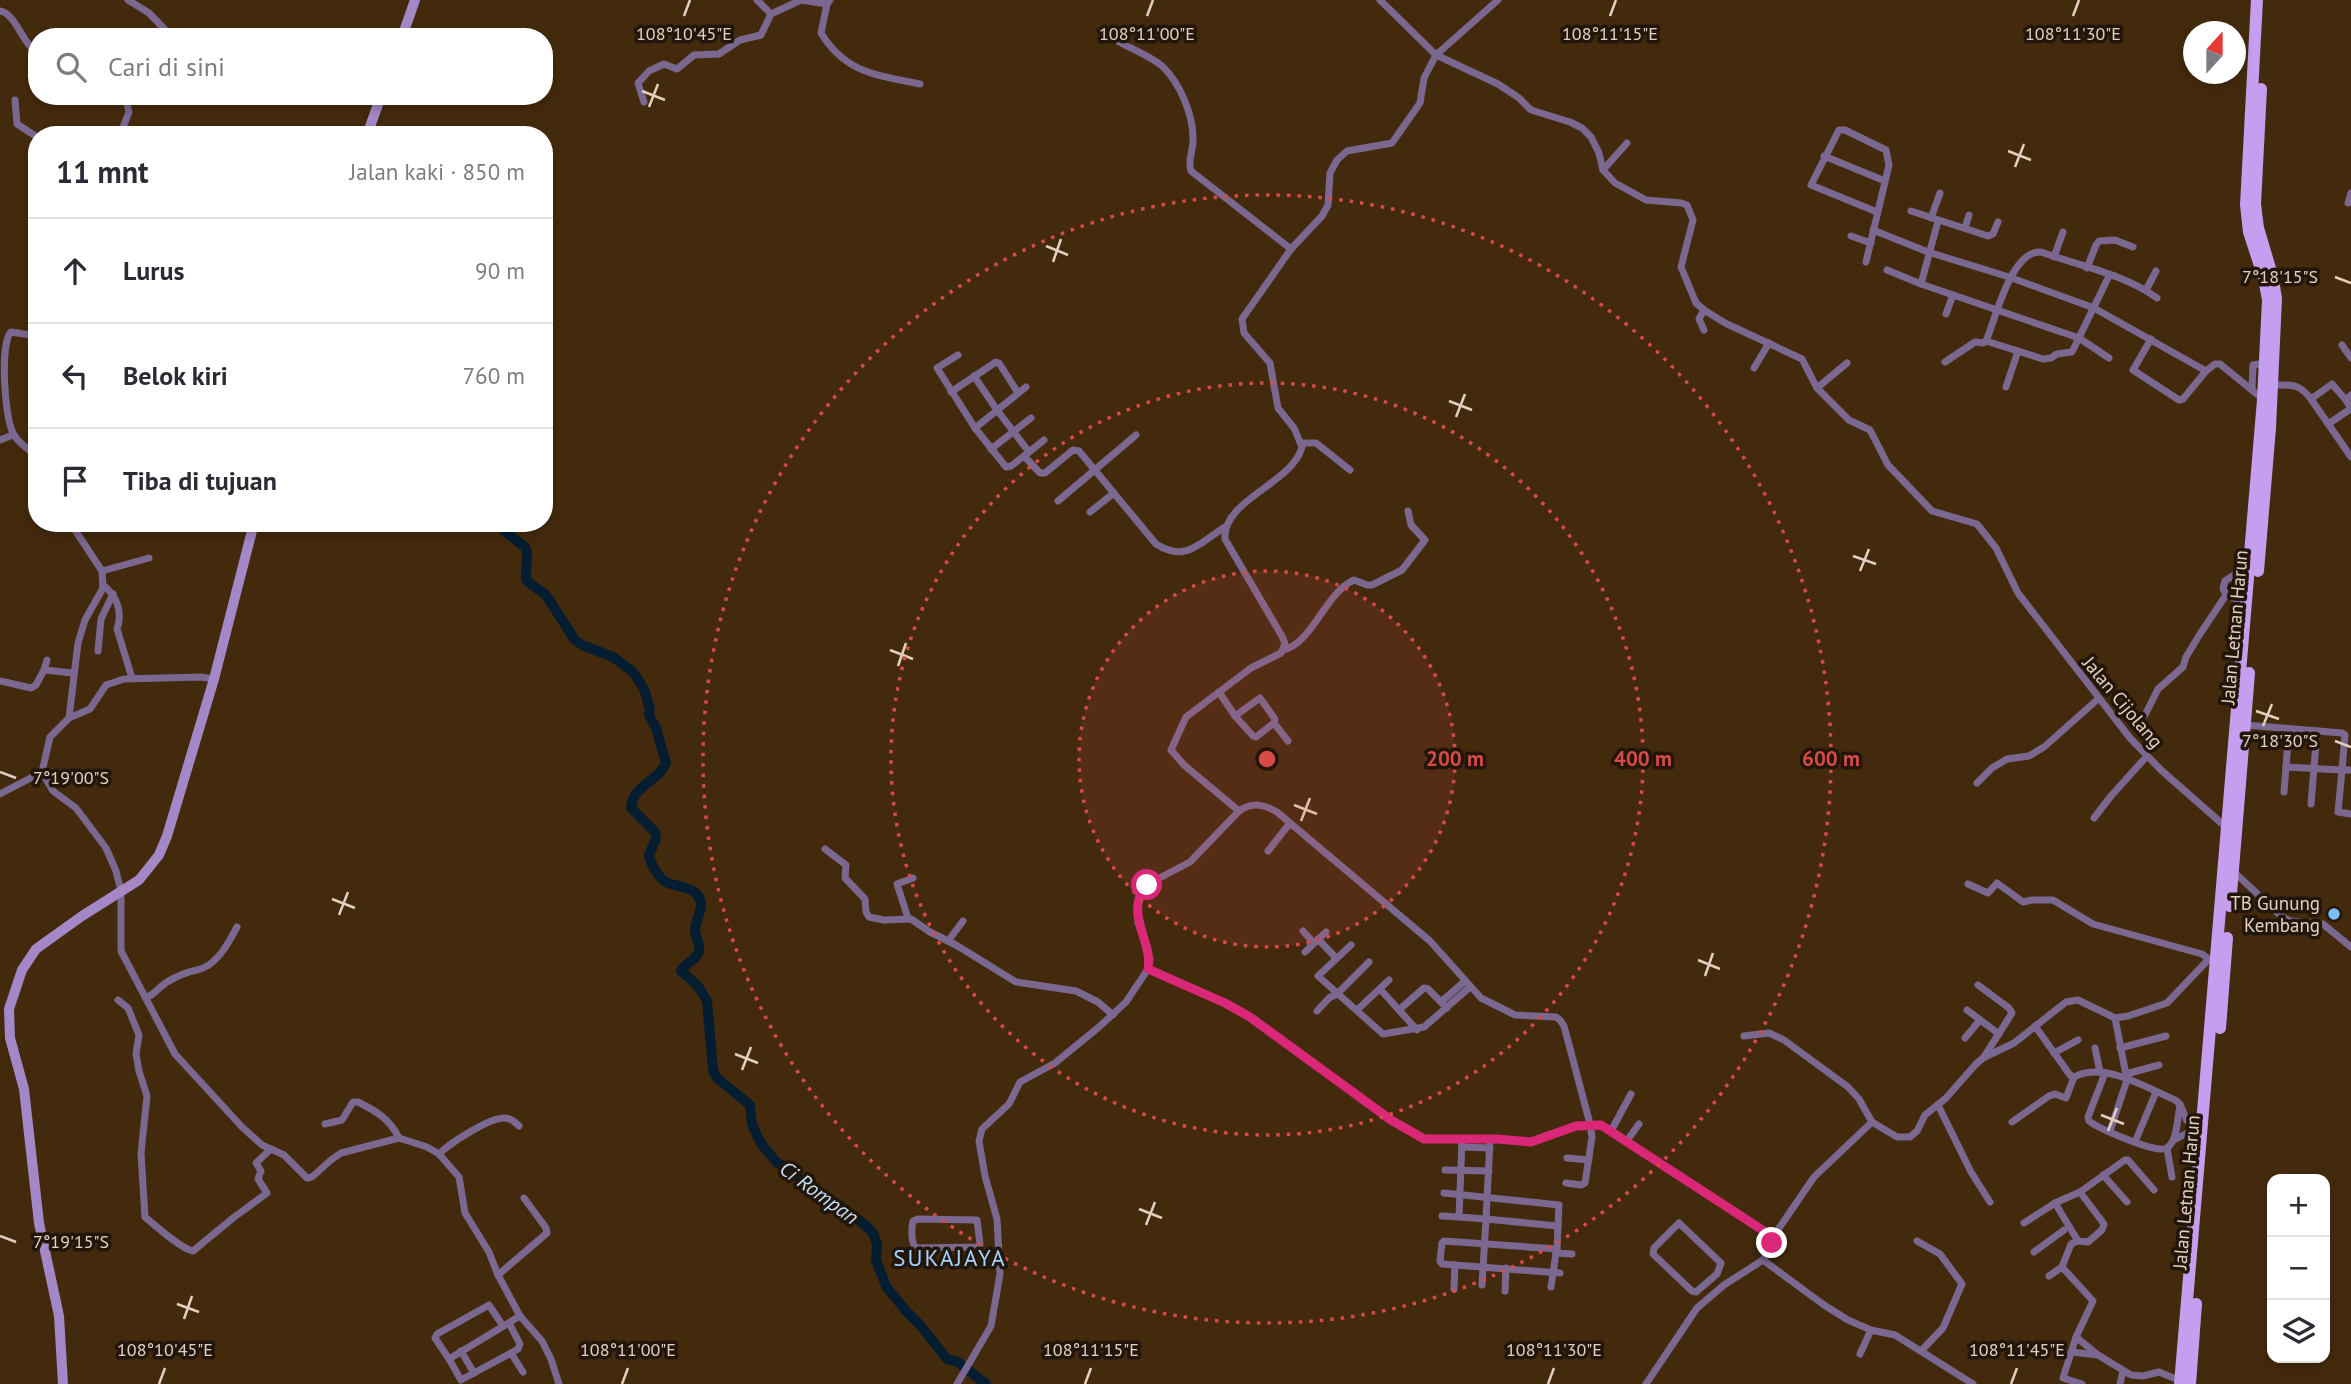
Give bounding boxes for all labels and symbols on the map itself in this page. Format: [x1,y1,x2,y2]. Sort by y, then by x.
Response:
north arrow [2183,21,2246,84]
text: 108°10'45"E [636,22,732,45]
text: 108°11'00"E [1099,22,1195,45]
text: 108°11'15"E [1562,22,1658,45]
text: 108°11'30"E [2025,22,2121,45]
text: 7°18'15"S [2242,265,2318,288]
street label: Jalan Letnan Harun [2215,549,2253,706]
street label: Jalan Cijolang [2077,651,2168,753]
text: 7°18'30"S [2242,729,2318,752]
text: 200 m [1426,745,1484,772]
text: 400 m [1614,745,1672,772]
text: 600 m [1802,745,1860,772]
centre of rings [1255,747,1279,771]
text: 7°19'00"S [33,766,109,789]
route start [1131,869,1162,900]
place label: TB Gunung Kembang [2230,891,2320,937]
marker: TB Gunung Kembang [2326,906,2342,922]
street label: Jalan Letnan Harun [2167,1114,2205,1271]
water label: Ci Rompan [774,1155,864,1230]
route end [1756,1227,1787,1258]
text: 7°19'15"S [33,1230,109,1253]
district label: SUKAJAYA [893,1243,1007,1272]
text: 108°10'45"E [117,1338,213,1361]
text: 108°11'00"E [580,1338,676,1361]
text: 108°11'15"E [1043,1338,1139,1361]
text: 108°11'30"E [1506,1338,1602,1361]
text: 108°11'45"E [1969,1338,2065,1361]

